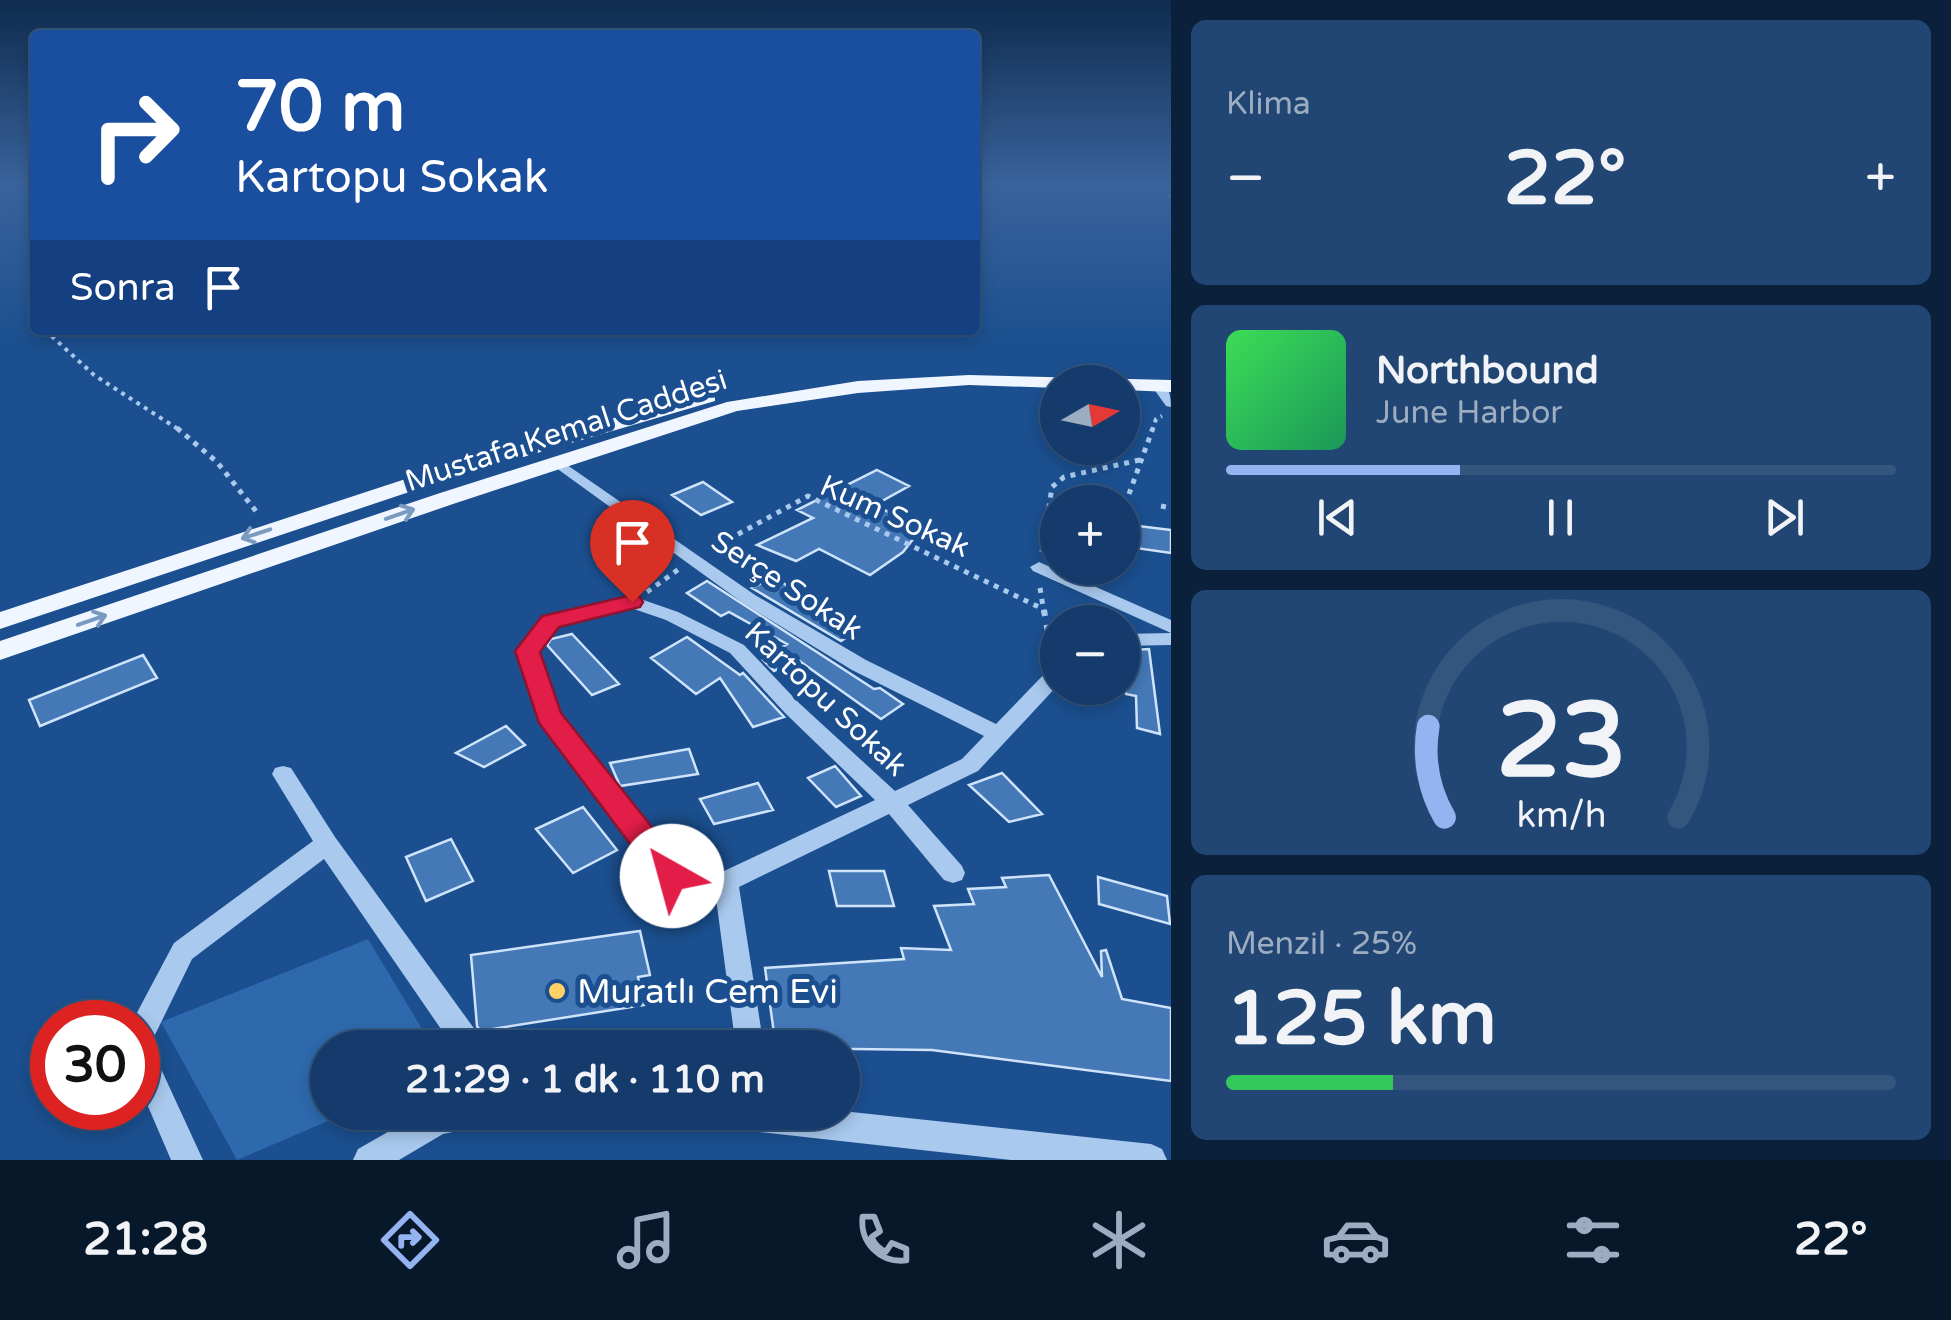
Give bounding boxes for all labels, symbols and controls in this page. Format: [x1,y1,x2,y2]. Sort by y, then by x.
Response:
text: 70 m [235,66,405,150]
icon: right [70,70,200,200]
text: Klima [1226,85,1311,123]
text: 22° [1504,134,1626,224]
text: − [1226,146,1265,212]
text: + [1865,146,1896,212]
text: Kartopu Sokak [235,151,548,205]
icon: arrive [196,260,251,315]
text: Sonra [70,265,176,311]
text: Northbound [1376,348,1599,394]
street label: Mustafa Kemal Caddesi [401,361,732,500]
north arrow [1040,365,1140,465]
map controls [1040,365,1140,705]
text: June Harbor [1376,394,1563,432]
street label: Kum Sokak [814,467,975,566]
button: + [1040,485,1140,585]
icon: previous [1310,490,1365,545]
icon: pause [1533,490,1588,545]
icon: next [1757,490,1812,545]
pin [590,500,675,603]
one-way arrow [383,504,415,522]
icon: arrive [605,515,660,570]
street label: Serçe Sokak [704,523,869,648]
one-way arrow [241,527,273,545]
button: − [1040,605,1140,705]
one-way arrow [76,609,108,627]
street label: Kartopu Sokak [737,615,915,784]
text: 23 [1496,680,1626,805]
text: km/h [1516,794,1606,837]
position arrow [620,824,724,928]
text: Menzil · 25% [1226,925,1417,963]
place label: Muratlı Cem Evi [577,971,838,1013]
text: 125 km [1226,974,1497,1064]
marker: Muratlı Cem Evi [546,980,568,1002]
speed limit sign: 30 [30,1000,160,1130]
text: 21:29 · 1 dk · 110 m [405,1057,765,1103]
icon: directions [375,1205,445,1275]
icon: music [611,1205,681,1275]
icon: phone [848,1205,918,1275]
icon: climate [1084,1205,1154,1275]
icon: car [1321,1205,1391,1275]
icon: filters [1558,1205,1628,1275]
text: 21:28 [83,1213,208,1267]
text: 22° [1794,1213,1868,1267]

